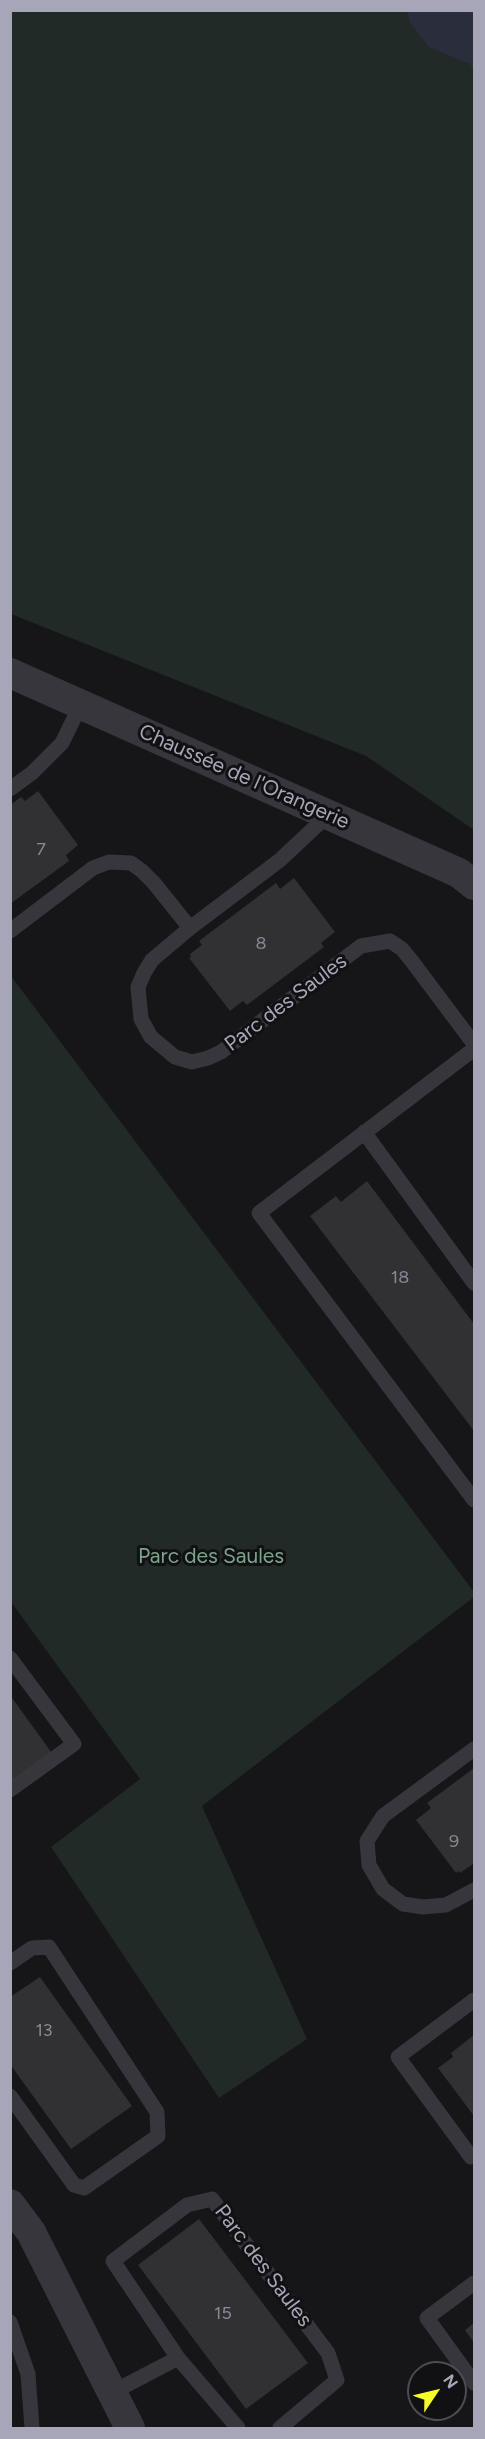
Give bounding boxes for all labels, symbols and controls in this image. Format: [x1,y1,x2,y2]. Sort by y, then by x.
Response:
street label: Chaussée de l'Orangerie [135,719,353,835]
house number: 7 [36,839,46,861]
house number: 8 [255,933,267,955]
street label: Parc des Saules [220,949,352,1057]
house number: 18 [391,1267,409,1289]
park label: Parc des Saules [138,1544,284,1570]
house number: 9 [449,1831,459,1853]
house number: 13 [35,2020,53,2042]
street label: Parc des Saules [209,2200,317,2332]
house number: 15 [214,2303,232,2325]
north arrow [407,2361,467,2421]
text: N [439,2371,462,2392]

